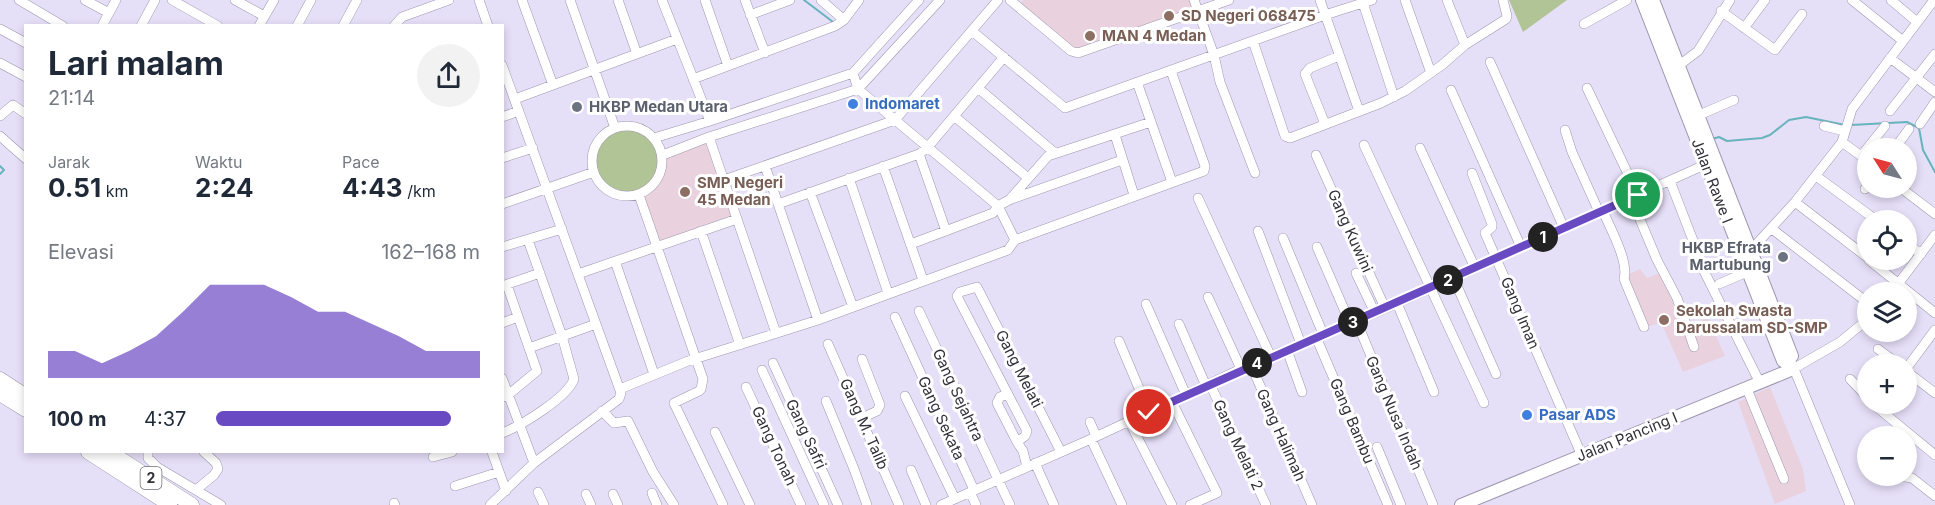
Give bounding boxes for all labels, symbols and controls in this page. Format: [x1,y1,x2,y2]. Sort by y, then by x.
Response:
place label: SD Negeri 068475 [1181,6,1316,25]
marker: SD Negeri 068475 [1162,9,1176,23]
place label: MAN 4 Medan [1102,26,1206,45]
marker: MAN 4 Medan [1083,29,1097,43]
text: Lari malam [48,43,224,83]
button: share [417,44,480,107]
text: 21:14 [48,86,95,110]
place label: Indomaret [865,94,940,113]
place label: HKBP Medan Utara [589,97,728,116]
marker: Indomaret [846,97,860,111]
marker: HKBP Medan Utara [570,100,584,114]
street label: Jalan Rawe I [1688,136,1737,226]
north arrow [1857,138,1917,198]
map controls [1857,138,1917,486]
text: Jarak [48,152,90,172]
text: Waktu [195,152,242,172]
text: Pace [342,152,380,172]
pin [1612,169,1663,220]
text: 0.51 [48,172,101,203]
text: 2:24 [195,172,254,203]
text: 4:43 [342,172,403,203]
place label: SMP Negeri 45 Medan [697,173,783,209]
icon: arrive [1621,178,1654,211]
text: km [101,181,128,201]
text: /km [403,181,436,201]
marker: SMP Negeri 45 Medan [678,185,692,199]
street label: Gang Kuwini [1324,186,1377,275]
button: locate [1857,210,1917,270]
pin: 1 [1528,222,1558,252]
text: 1 [1540,227,1546,247]
place label: HKBP Efrata Martubung [1682,238,1771,274]
text: Elevasi [48,240,114,264]
text: 162–168 m [381,240,480,264]
marker: HKBP Efrata Martubung [1776,250,1790,264]
pin: 2 [1433,265,1463,295]
text: 2 [1443,270,1453,290]
street label: Gang Iman [1497,274,1544,352]
button: layers [1857,282,1917,342]
place label: Sekolah Swasta Darussalam SD-SMP [1676,301,1828,337]
pin: 3 [1338,307,1368,337]
text: 3 [1348,312,1358,332]
marker: Sekolah Swasta Darussalam SD-SMP [1657,313,1671,327]
street label: Gang Melati [992,327,1047,411]
street label: Gang Sejahtra [929,345,988,444]
pin: 4 [1242,348,1272,378]
text: 4 [1252,353,1262,373]
street label: Gang Nusa Indah [1362,353,1427,473]
button: + [1857,354,1917,414]
street label: Gang Sekata [914,373,969,463]
street label: Gang M. Talib [836,375,893,472]
street label: Gang Bambu [1326,375,1379,467]
pin [1123,386,1174,437]
street label: Gang Halimah [1253,386,1310,484]
icon: check [1132,395,1165,428]
street label: Gang Safri [782,396,831,472]
street label: Gang Melati 2 [1209,396,1268,493]
street label: Gang Tonah [748,403,801,489]
place label: Pasar ADS [1539,405,1616,424]
text: 100 m [48,407,107,431]
text: 4:37 [144,407,186,431]
marker: Pasar ADS [1520,408,1534,422]
street label: Jalan Pancing I [1573,408,1680,465]
button: − [1857,426,1917,486]
road number: 2 [140,467,162,489]

